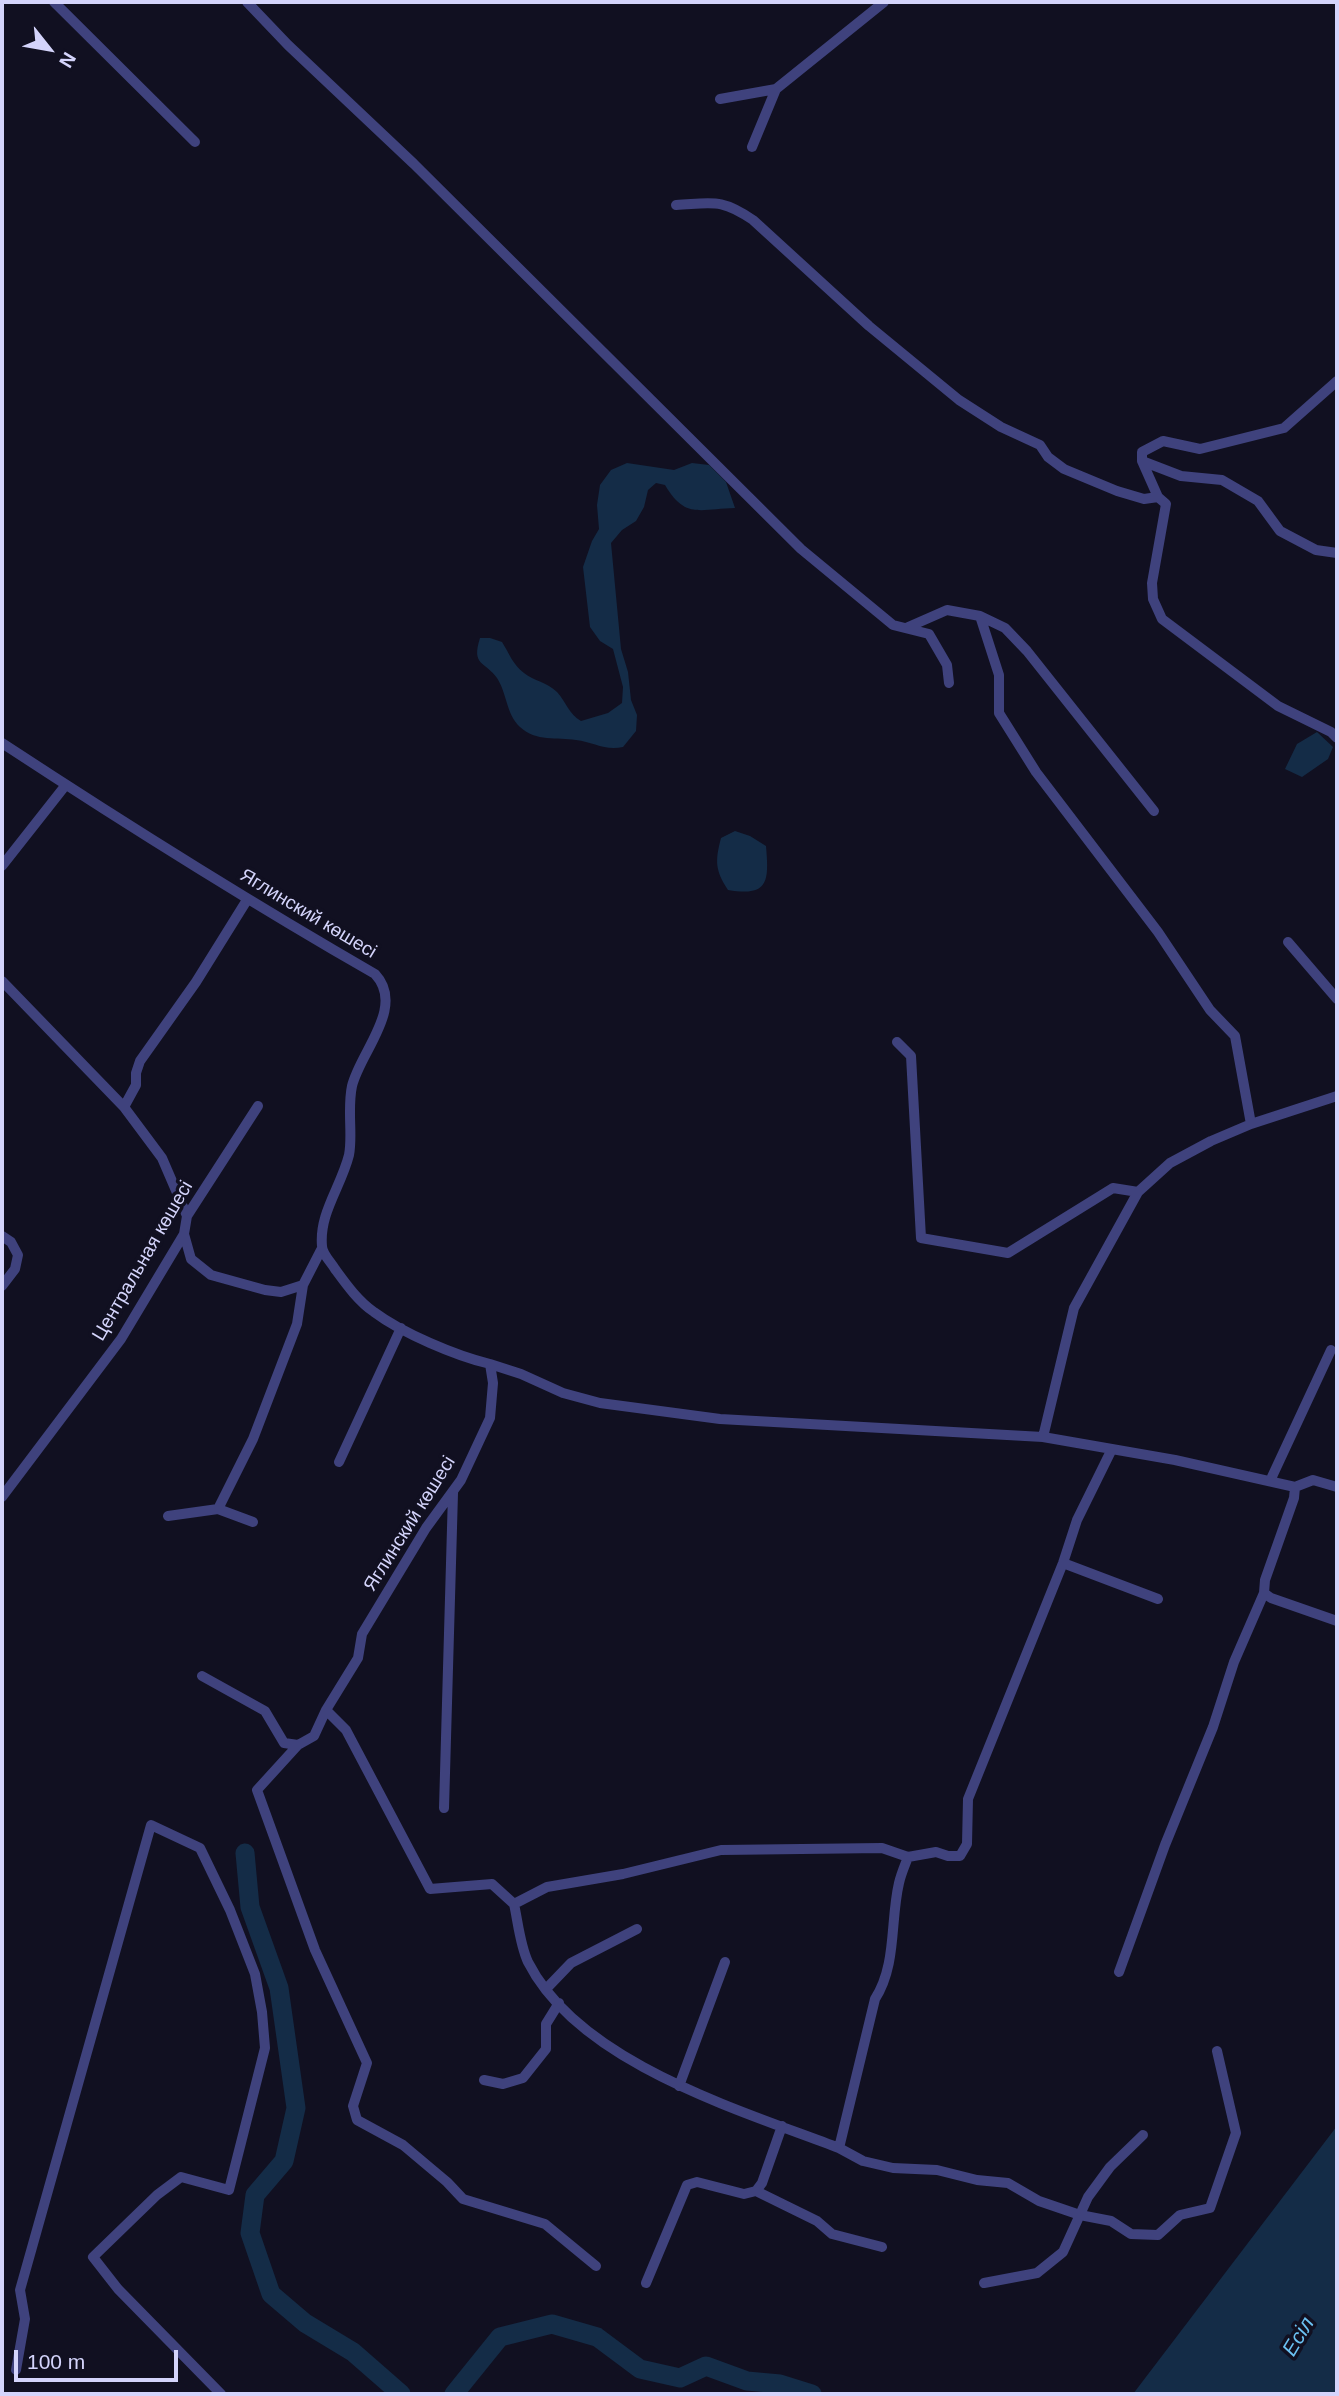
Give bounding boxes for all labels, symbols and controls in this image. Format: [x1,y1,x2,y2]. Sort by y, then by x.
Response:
north arrow [14,14,84,84]
text: N [55,49,80,71]
street label: Яглинский көшесі [236,864,380,964]
street label: Центральная көшесі [88,1177,198,1345]
street label: Яглинский көшесі [359,1452,461,1596]
water label: Есіл [1278,2313,1320,2361]
scale bar [18,2336,182,2380]
text: 100 m [27,2350,85,2373]

